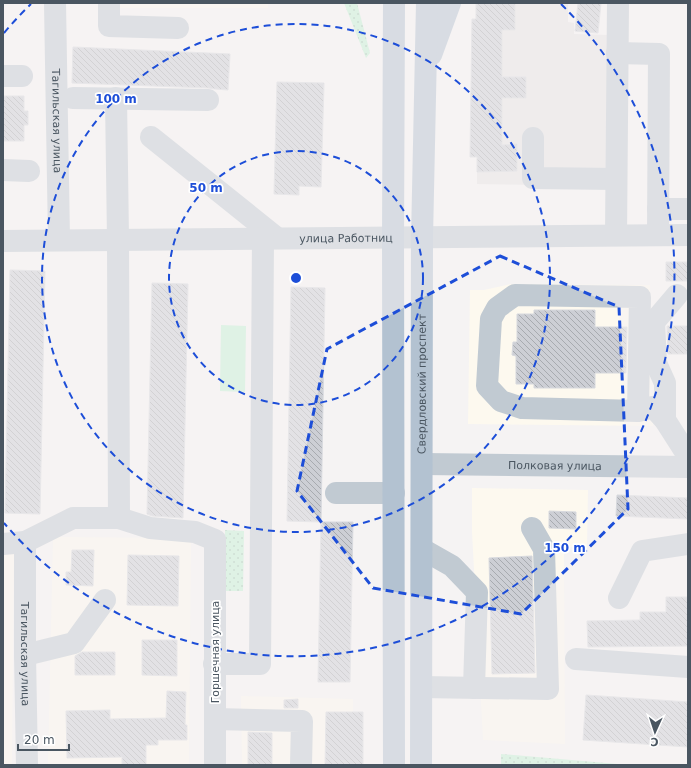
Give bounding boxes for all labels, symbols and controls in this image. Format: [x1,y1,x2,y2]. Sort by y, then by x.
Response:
street label: Тагильская улица [49,68,64,173]
text: 100 m [95,92,137,106]
text: 50 m [189,181,223,195]
street label: улица Работниц [299,232,393,245]
centre of rings [289,271,303,285]
street label: Свердловский проспект [416,313,429,454]
street label: Полковая улица [508,459,602,473]
text: 150 m [544,541,586,555]
street label: Тагильская улица [18,601,32,706]
street label: Горшечная улица [209,601,222,703]
north arrow [635,712,675,752]
scale bar [18,726,69,752]
text: 20 m [24,733,55,747]
text: С [650,735,659,748]

